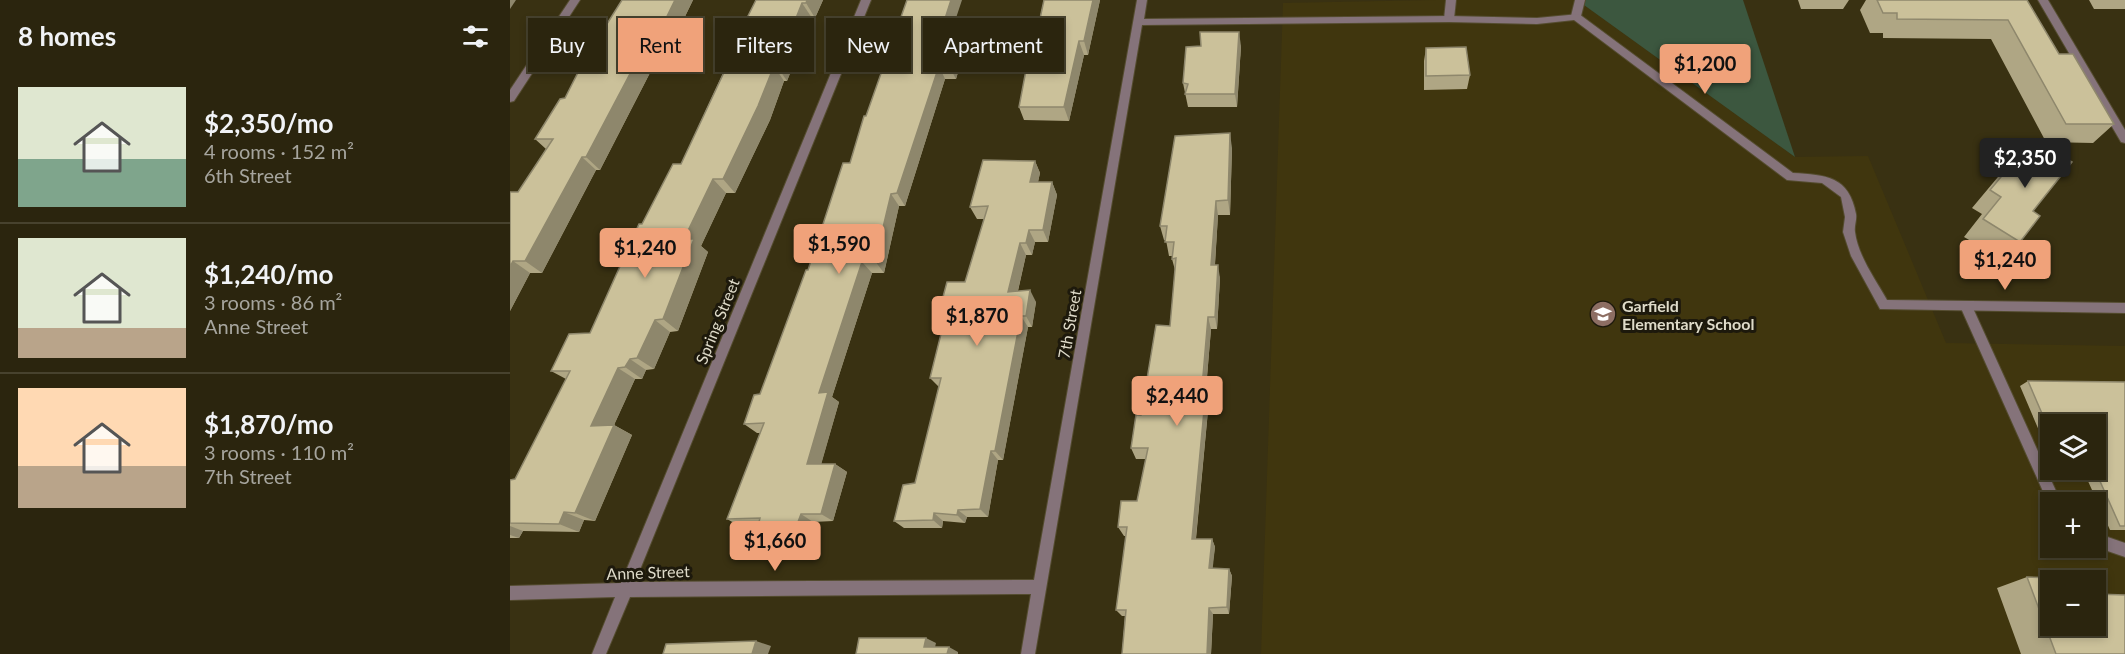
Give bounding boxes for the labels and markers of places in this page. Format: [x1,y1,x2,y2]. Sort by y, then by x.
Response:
pin: $1,200 [1656,44,1754,95]
pin: $2,350 [1976,138,2074,189]
pin: $1,590 [790,224,888,275]
pin: $1,240 [596,228,694,279]
pin: $1,240 [1956,240,2054,291]
pin: $1,870 [928,296,1026,347]
place label: Garfield Elementary School [1622,296,1754,333]
school or university icon: Garfield Elementary School [1588,299,1618,329]
pin: $2,440 [1128,376,1226,427]
pin: $1,660 [726,521,824,572]

